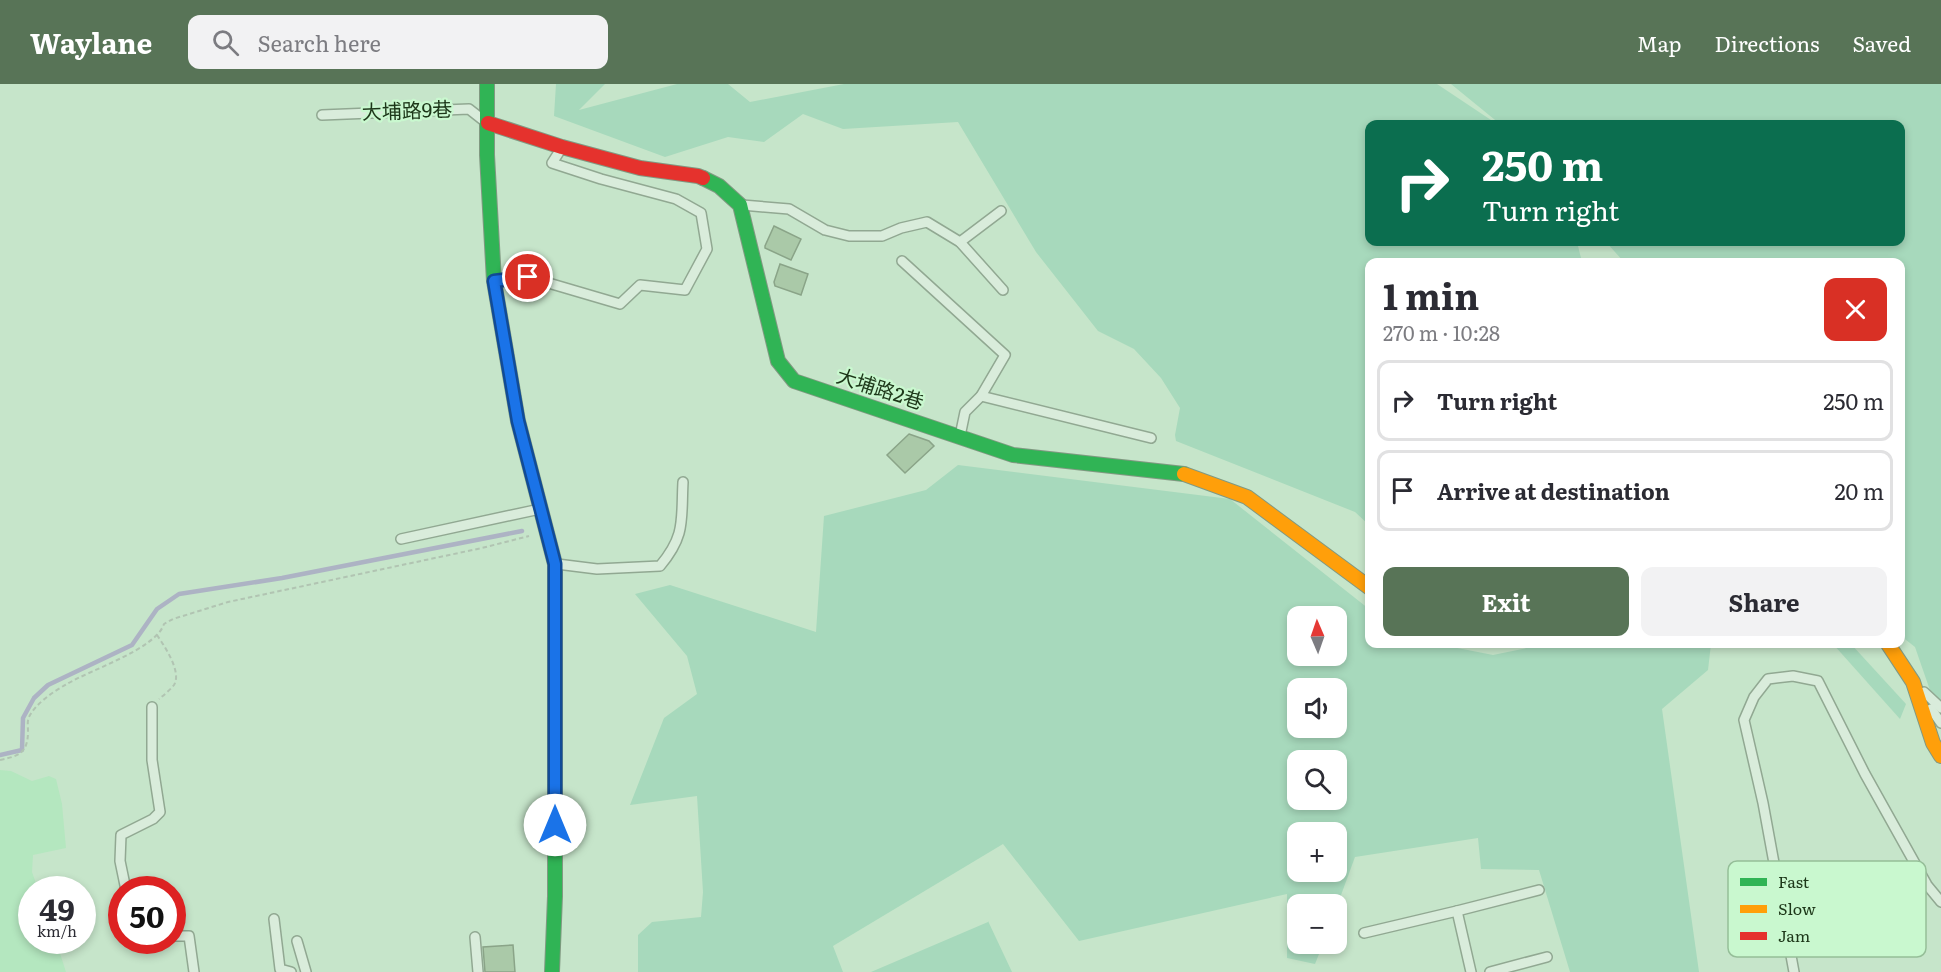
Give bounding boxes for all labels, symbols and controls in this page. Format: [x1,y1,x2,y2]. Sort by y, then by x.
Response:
search box [188,15,608,69]
text: Waylane [30,21,152,63]
icon: search [209,26,242,59]
text: Search here [257,26,381,59]
text: Map [1637,27,1682,58]
text: Directions [1715,27,1820,58]
text: Saved [1853,27,1911,58]
street label: 大埔路9巷 [361,92,453,126]
text: 250 m [1482,132,1603,194]
icon: right [1383,144,1461,222]
text: Turn right [1482,189,1619,229]
pin [502,251,553,302]
icon: arrive [511,260,544,293]
text: 1 min [1383,268,1479,321]
button: close [1824,278,1887,341]
text: 270 m · 10:28 [1383,317,1500,347]
street label: 大埔路2巷 [833,359,928,415]
icon: right [1386,384,1419,417]
text: Turn right [1437,384,1557,417]
text: 250 m [1823,384,1884,417]
icon: arrive [1386,474,1419,507]
text: Arrive at destination [1437,474,1670,507]
text: 20 m [1834,474,1884,507]
button: Exit [1383,567,1629,636]
button: Share [1641,567,1887,636]
north arrow [1287,606,1347,666]
map controls [1287,606,1347,954]
button: sound [1287,678,1347,738]
button: search [1287,750,1347,810]
position arrow [523,793,587,857]
button: + [1287,822,1347,882]
legend [1728,861,1926,957]
text: Fast [1778,869,1810,893]
speed limit sign: 50 [108,876,186,954]
text: 49 [39,886,75,930]
button: − [1287,894,1347,954]
text: Slow [1778,896,1816,920]
text: km/h [37,919,77,942]
text: Jam [1778,923,1811,947]

